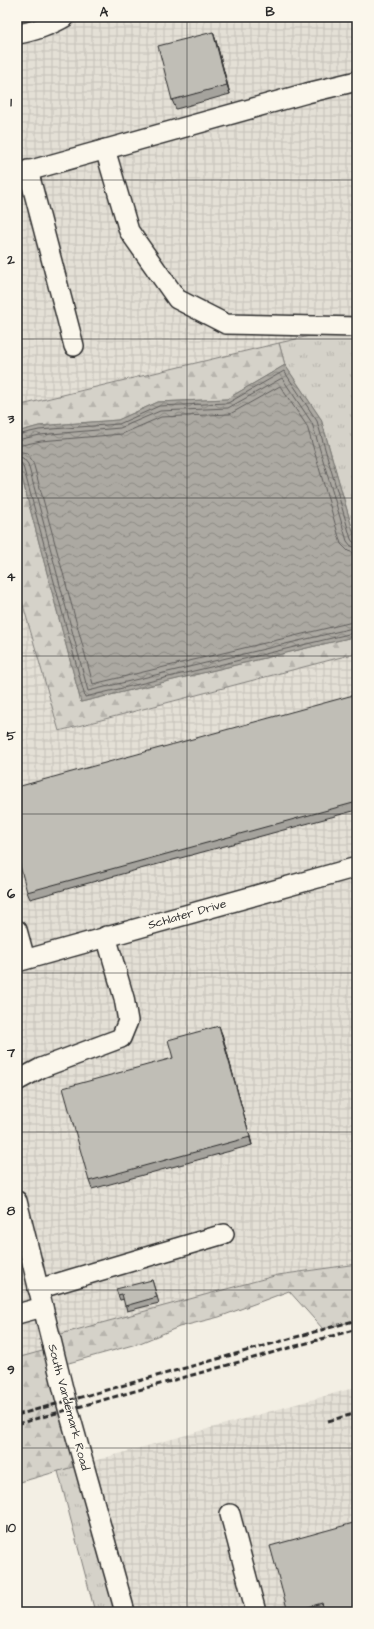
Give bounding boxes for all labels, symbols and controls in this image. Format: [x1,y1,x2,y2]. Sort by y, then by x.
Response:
text: A [100,3,109,21]
text: B [265,3,275,21]
text: 1 [10,93,12,111]
text: 2 [6,251,15,269]
text: 3 [7,410,15,428]
text: 4 [7,568,16,586]
text: 5 [6,727,16,745]
text: 6 [7,885,16,903]
street label: Schlater Drive [146,895,229,934]
text: 7 [6,1044,16,1062]
text: 8 [7,1202,16,1220]
street label: South Vandemark Road [43,1342,94,1472]
text: 9 [7,1361,15,1379]
text: 10 [6,1519,17,1537]

